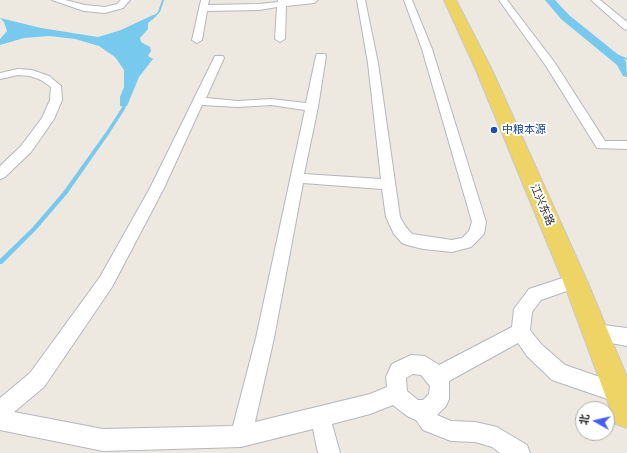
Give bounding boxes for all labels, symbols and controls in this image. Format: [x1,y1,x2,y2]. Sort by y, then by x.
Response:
place label: 中粮本源 [502,123,546,137]
marker: 中粮本源 [489,125,499,135]
street label: 江兴东路 [527,182,557,228]
north arrow [575,401,615,441]
text: 北 [576,413,592,426]

